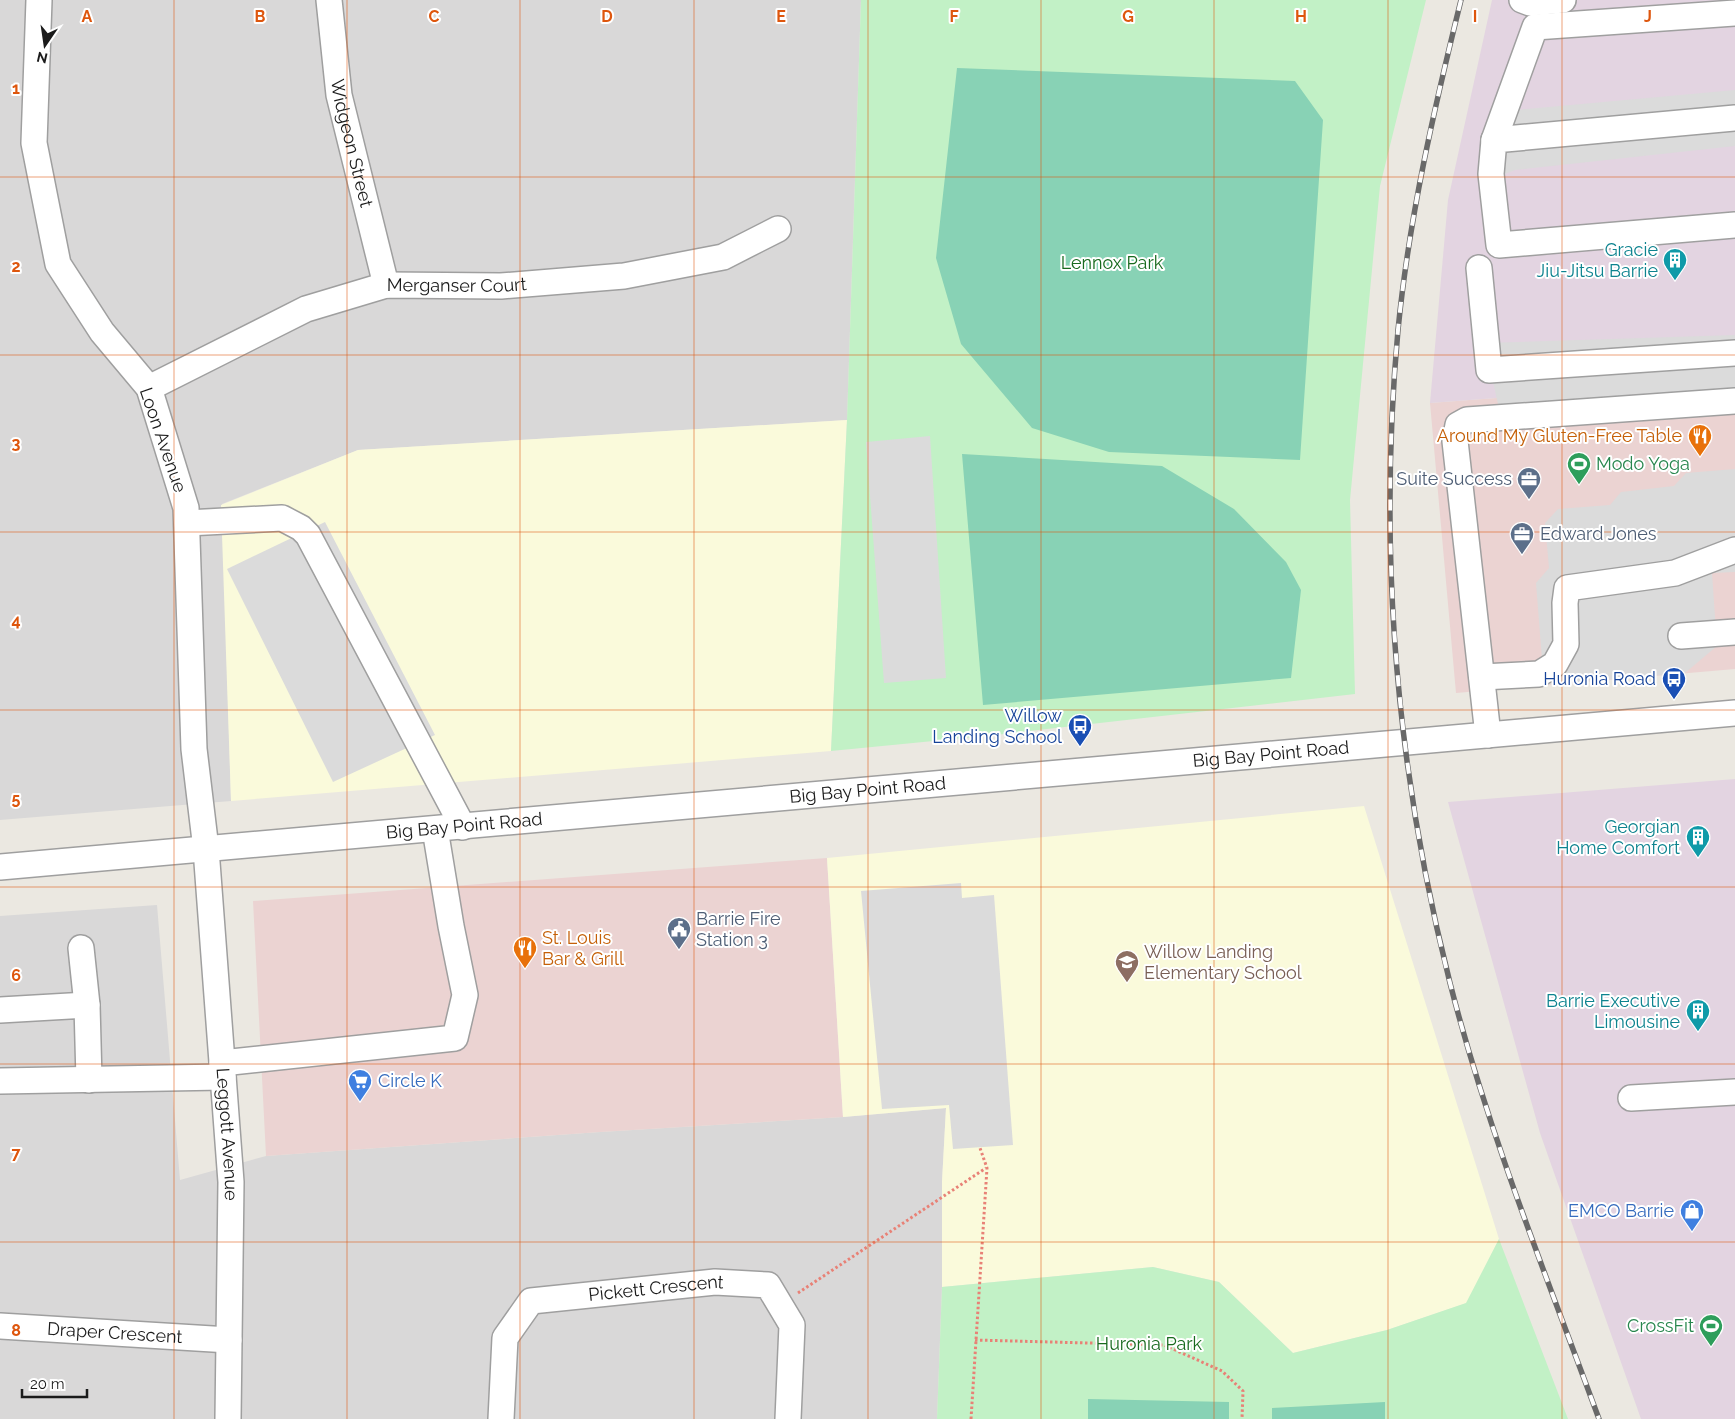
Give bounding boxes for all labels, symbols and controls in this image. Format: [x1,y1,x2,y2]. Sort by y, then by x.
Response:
text: A [82,7,93,26]
text: B [255,7,266,26]
text: C [429,7,440,26]
text: D [601,7,613,26]
text: E [776,7,786,26]
text: F [949,7,959,26]
text: G [1122,7,1134,26]
text: H [1295,7,1307,26]
text: I [1473,7,1477,26]
text: J [1644,7,1652,26]
north arrow [20,20,70,70]
text: N [35,49,49,67]
street label: Widgeon Street [327,78,377,209]
text: 1 [12,79,20,98]
place label: Gracie Jiu-Jitsu Barrie [1537,239,1658,281]
building icon: Gracie Jiu-Jitsu Barrie [1662,247,1688,281]
park label: Lennox Park [1061,252,1164,273]
text: 2 [11,257,21,276]
street label: Merganser Court [387,273,527,296]
street label: Loon Avenue [136,385,191,495]
restaurant icon: Around My Gluten-Free Table [1687,423,1713,457]
place label: Around My Gluten-Free Table [1437,425,1682,446]
text: 3 [12,434,21,453]
sports icon: Modo Yoga [1566,451,1592,485]
place label: Modo Yoga [1596,453,1690,474]
office icon: Suite Success [1516,466,1542,500]
place label: Suite Success [1396,468,1512,489]
office icon: Edward Jones [1509,521,1535,555]
place label: Edward Jones [1540,523,1657,544]
text: 4 [11,611,21,630]
bus stop icon: Huronia Road [1661,666,1687,700]
place label: Huronia Road [1543,668,1656,689]
place label: Willow Landing School [932,705,1062,747]
bus stop icon: Willow Landing School [1067,713,1093,747]
street label: Big Bay Point Road [1192,736,1350,771]
street label: Big Bay Point Road [788,772,947,807]
text: 5 [12,789,21,808]
street label: Big Bay Point Road [385,808,543,843]
place label: Georgian Home Comfort [1556,816,1680,858]
building icon: Georgian Home Comfort [1685,824,1711,858]
place label: Barrie Fire Station 3 [696,908,781,950]
public building icon: Barrie Fire Station 3 [666,916,692,950]
place label: St. Louis Bar & Grill [542,927,624,969]
restaurant icon: St. Louis Bar & Grill [512,935,538,969]
place label: Willow Landing Elementary School [1144,941,1302,983]
school or university icon: Willow Landing Elementary School [1114,949,1140,983]
text: 6 [11,966,21,985]
place label: Barrie Executive Limousine [1546,990,1680,1032]
building icon: Barrie Executive Limousine [1685,998,1711,1032]
street label: Leggott Avenue [212,1067,242,1201]
supermarket icon: Circle K [347,1068,373,1102]
place label: Circle K [378,1070,442,1091]
text: 7 [12,1144,21,1163]
shop icon: EMCO Barrie [1679,1198,1705,1232]
place label: EMCO Barrie [1568,1200,1674,1221]
street label: Pickett Crescent [587,1271,724,1305]
sports icon: CrossFit [1698,1313,1724,1347]
place label: CrossFit [1627,1315,1694,1336]
street label: Draper Crescent [46,1318,183,1347]
text: 8 [11,1321,21,1340]
park label: Huronia Park [1096,1333,1203,1354]
scale bar [22,1366,88,1398]
text: 20 m [30,1375,65,1393]

